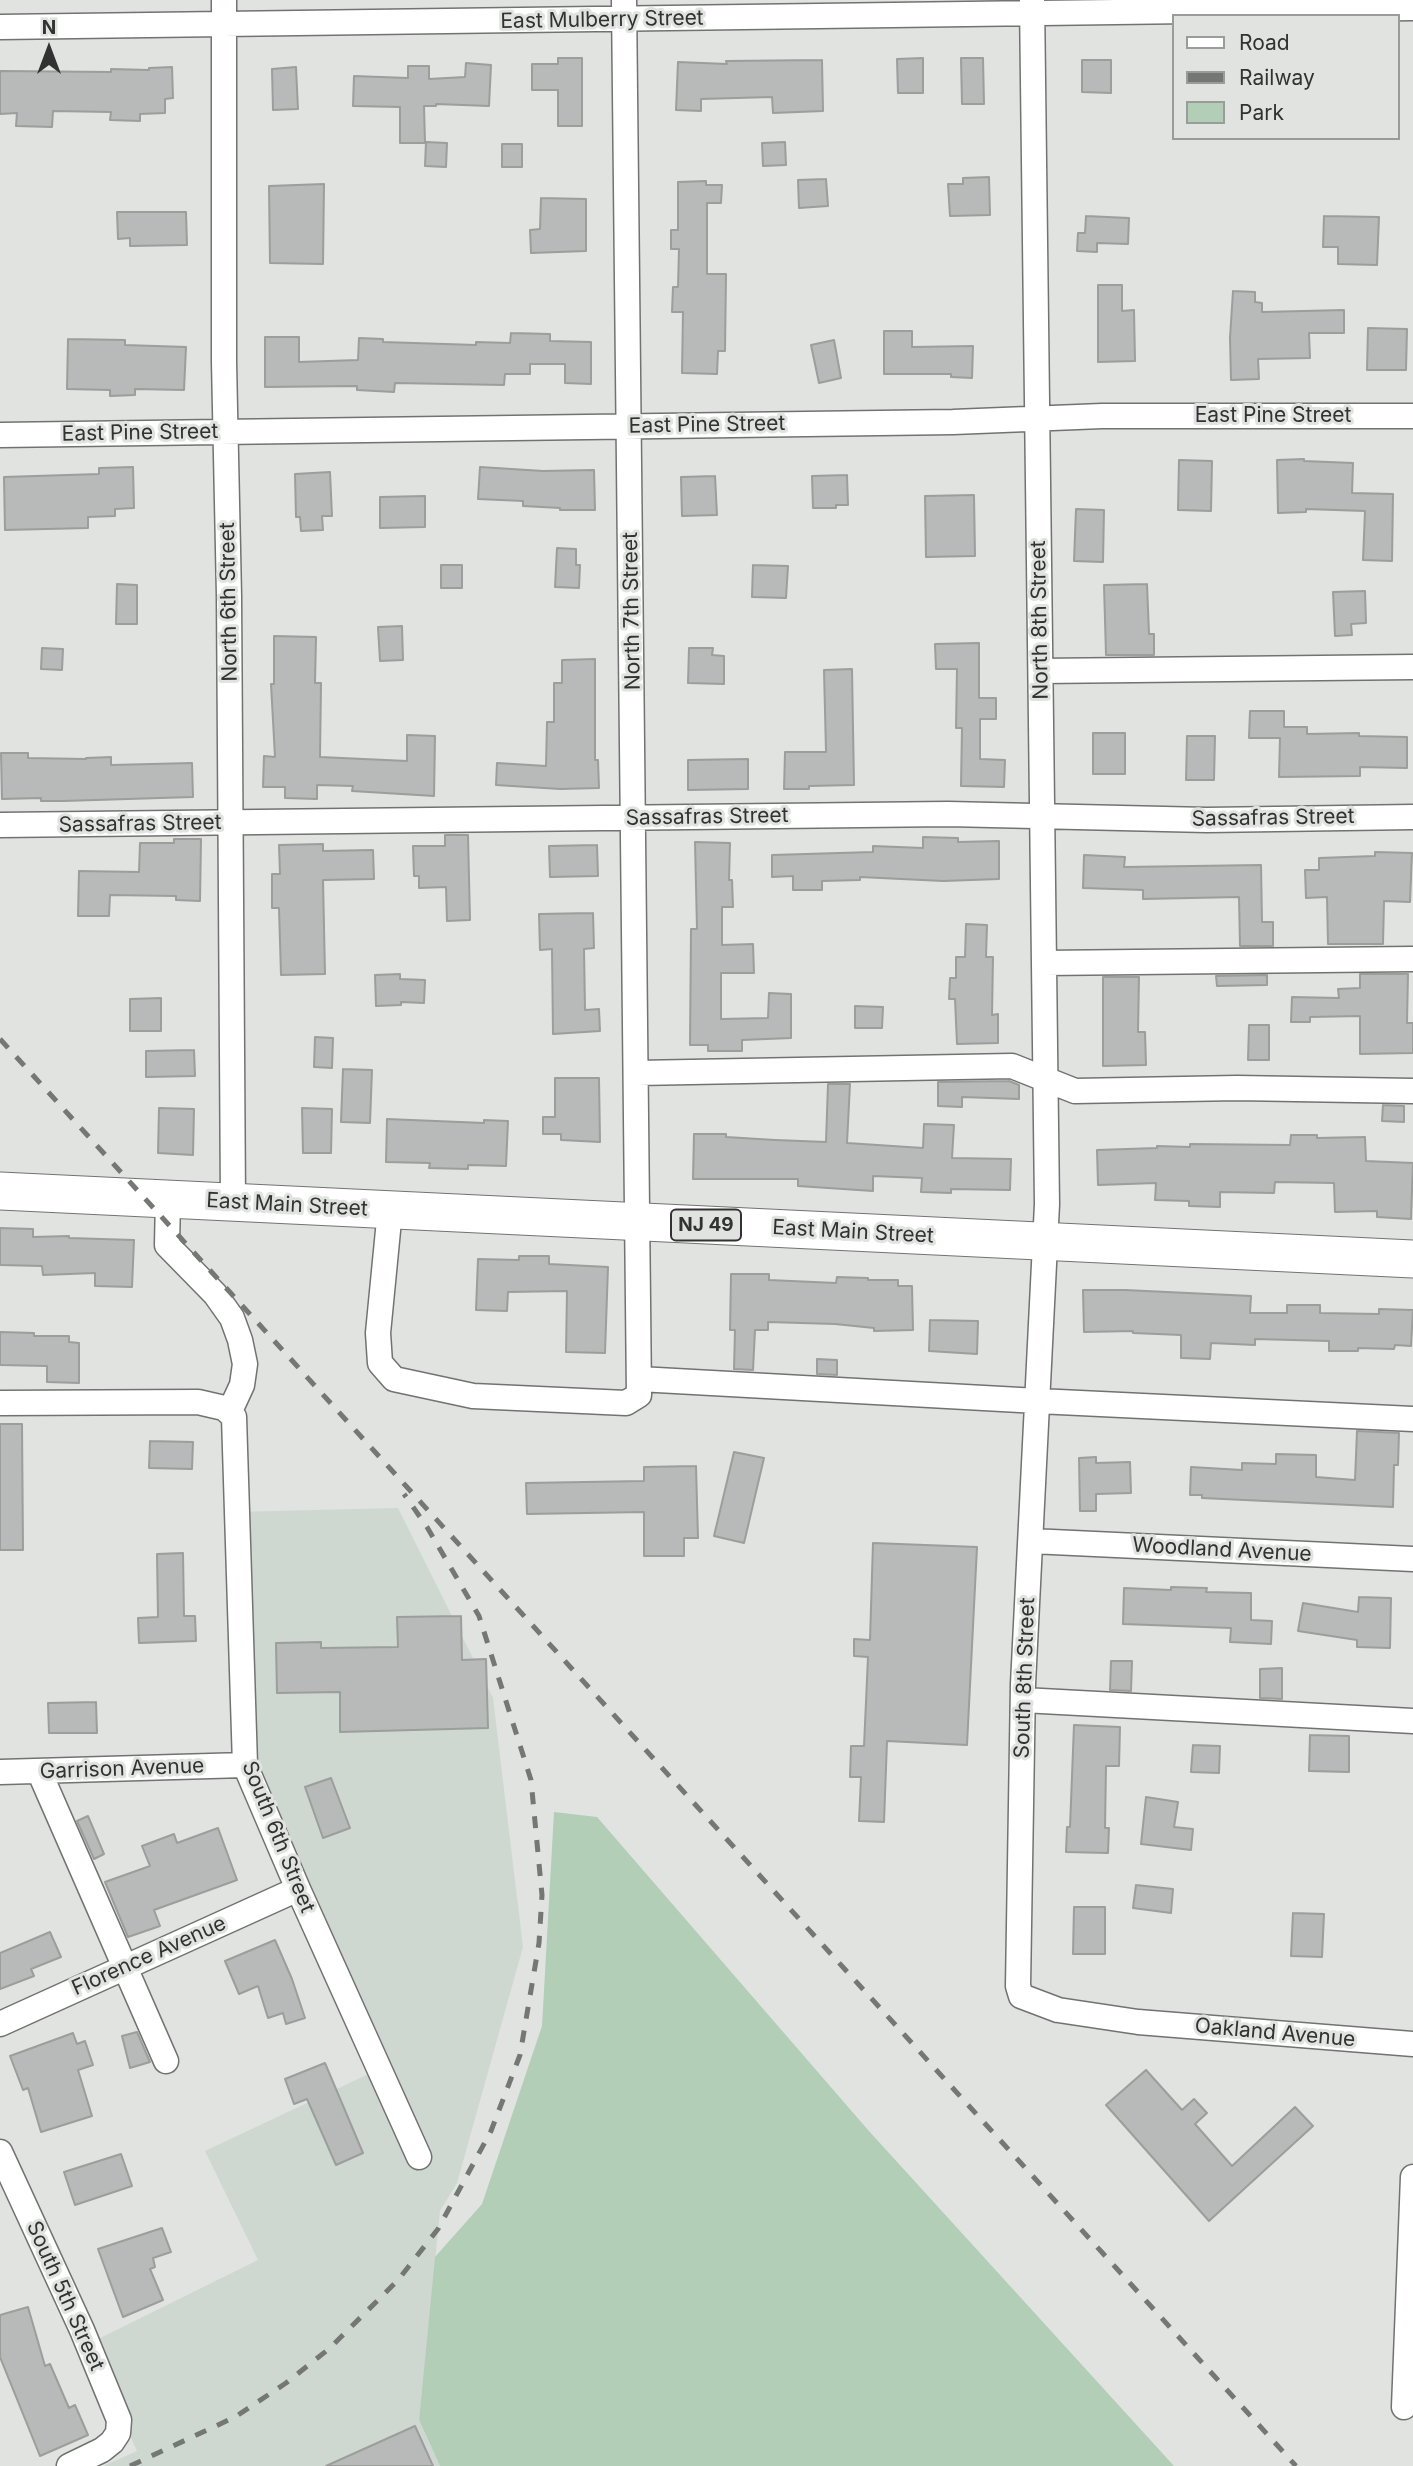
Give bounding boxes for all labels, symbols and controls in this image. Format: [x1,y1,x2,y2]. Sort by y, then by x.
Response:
street label: East Mulberry Street [500,6,704,34]
north arrow [14,14,84,84]
legend [1172,14,1399,140]
text: N [42,16,56,39]
text: Road [1239,30,1290,55]
text: Railway [1239,65,1315,90]
text: Park [1239,100,1284,125]
street label: East Pine Street [1195,403,1351,429]
street label: East Pine Street [628,411,786,439]
street label: East Pine Street [61,419,219,447]
street label: North 6th Street [215,522,243,682]
street label: North 7th Street [618,532,646,690]
street label: North 8th Street [1026,540,1054,700]
street label: Sassafras Street [625,803,789,831]
street label: Sassafras Street [1191,804,1355,832]
street label: Sassafras Street [58,810,222,838]
street label: East Main Street [206,1188,368,1222]
road number: NJ 49 [671,1210,741,1240]
street label: East Main Street [772,1215,934,1249]
street label: Woodland Avenue [1132,1533,1312,1567]
street label: South 8th Street [1010,1597,1040,1759]
street label: Garrison Avenue [39,1754,205,1784]
street label: South 6th Street [236,1758,320,1916]
street label: Florence Avenue [68,1911,230,2001]
street label: Oakland Avenue [1194,2013,1356,2053]
street label: South 5th Street [21,2217,109,2375]

